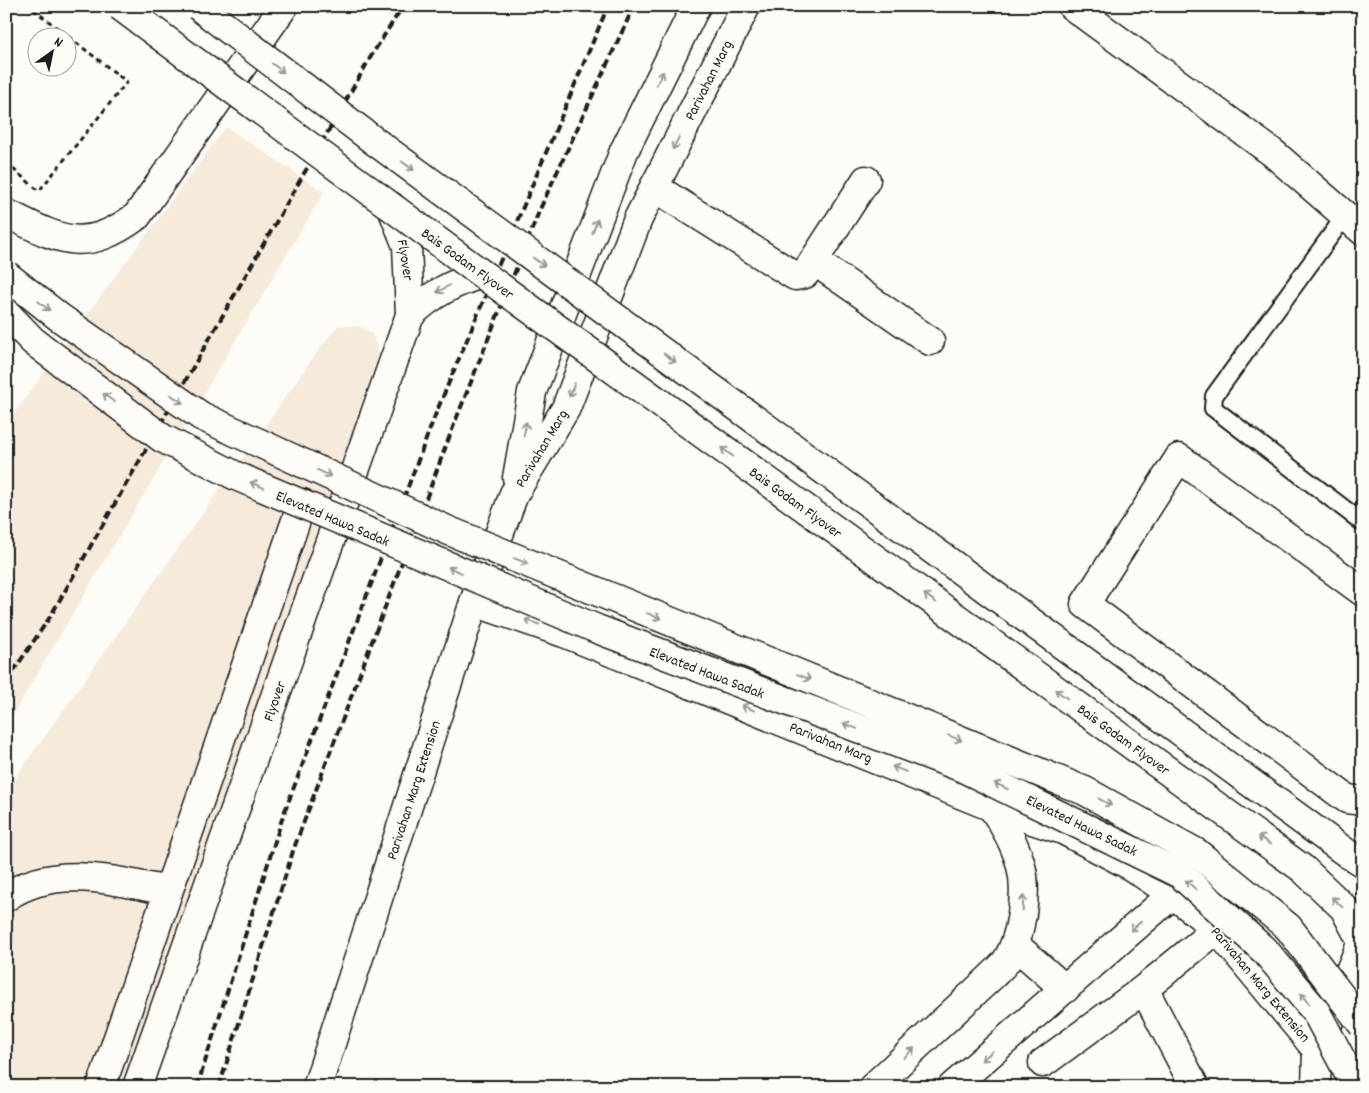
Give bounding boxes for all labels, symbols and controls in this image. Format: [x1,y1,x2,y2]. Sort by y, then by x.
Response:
north arrow [28,28,78,78]
text: N [50,33,66,53]
street label: Parivahan Marg [680,37,739,125]
one-way arrow [271,63,285,73]
one-way arrow [655,70,665,85]
one-way arrow [671,136,681,151]
one-way arrow [400,161,414,171]
one-way arrow [591,219,600,234]
street label: Bais Godam Flyover [416,223,518,306]
street label: Flyover [390,238,418,283]
one-way arrow [531,257,545,267]
one-way arrow [435,284,450,294]
one-way arrow [37,300,50,311]
one-way arrow [663,353,677,363]
one-way arrow [567,382,577,397]
one-way arrow [102,393,116,403]
one-way arrow [170,394,184,404]
street label: Parivahan Marg [511,406,575,492]
one-way arrow [521,421,531,437]
one-way arrow [720,447,734,457]
street label: Bais Godam Flyover [744,462,846,545]
one-way arrow [316,469,331,479]
one-way arrow [250,480,265,490]
street label: Elevated Hawa Sadak [272,486,392,554]
one-way arrow [513,557,528,566]
one-way arrow [448,564,463,574]
one-way arrow [923,593,937,604]
one-way arrow [646,612,661,622]
one-way arrow [525,617,540,626]
street label: Elevated Hawa Sadak [646,642,767,706]
one-way arrow [797,674,812,683]
street label: Flyover [259,678,293,725]
one-way arrow [1054,689,1068,699]
street label: Bais Godam Flyover [1072,699,1174,782]
one-way arrow [741,703,756,713]
street label: Parivahan Marg [785,717,875,770]
street label: Parivahan Marg Extension [382,718,448,863]
one-way arrow [842,721,857,730]
one-way arrow [947,734,962,744]
one-way arrow [891,764,906,773]
one-way arrow [994,781,1009,790]
street label: Elevated Hawa Sadak [1022,790,1141,863]
one-way arrow [1097,797,1112,807]
one-way arrow [1257,835,1271,845]
one-way arrow [1185,879,1198,890]
one-way arrow [1018,895,1027,911]
one-way arrow [1331,896,1344,908]
one-way arrow [1130,921,1143,932]
street label: Parivahan Marg Extension [1204,923,1315,1048]
one-way arrow [1300,993,1311,1006]
one-way arrow [903,1047,915,1059]
one-way arrow [981,1051,994,1062]

